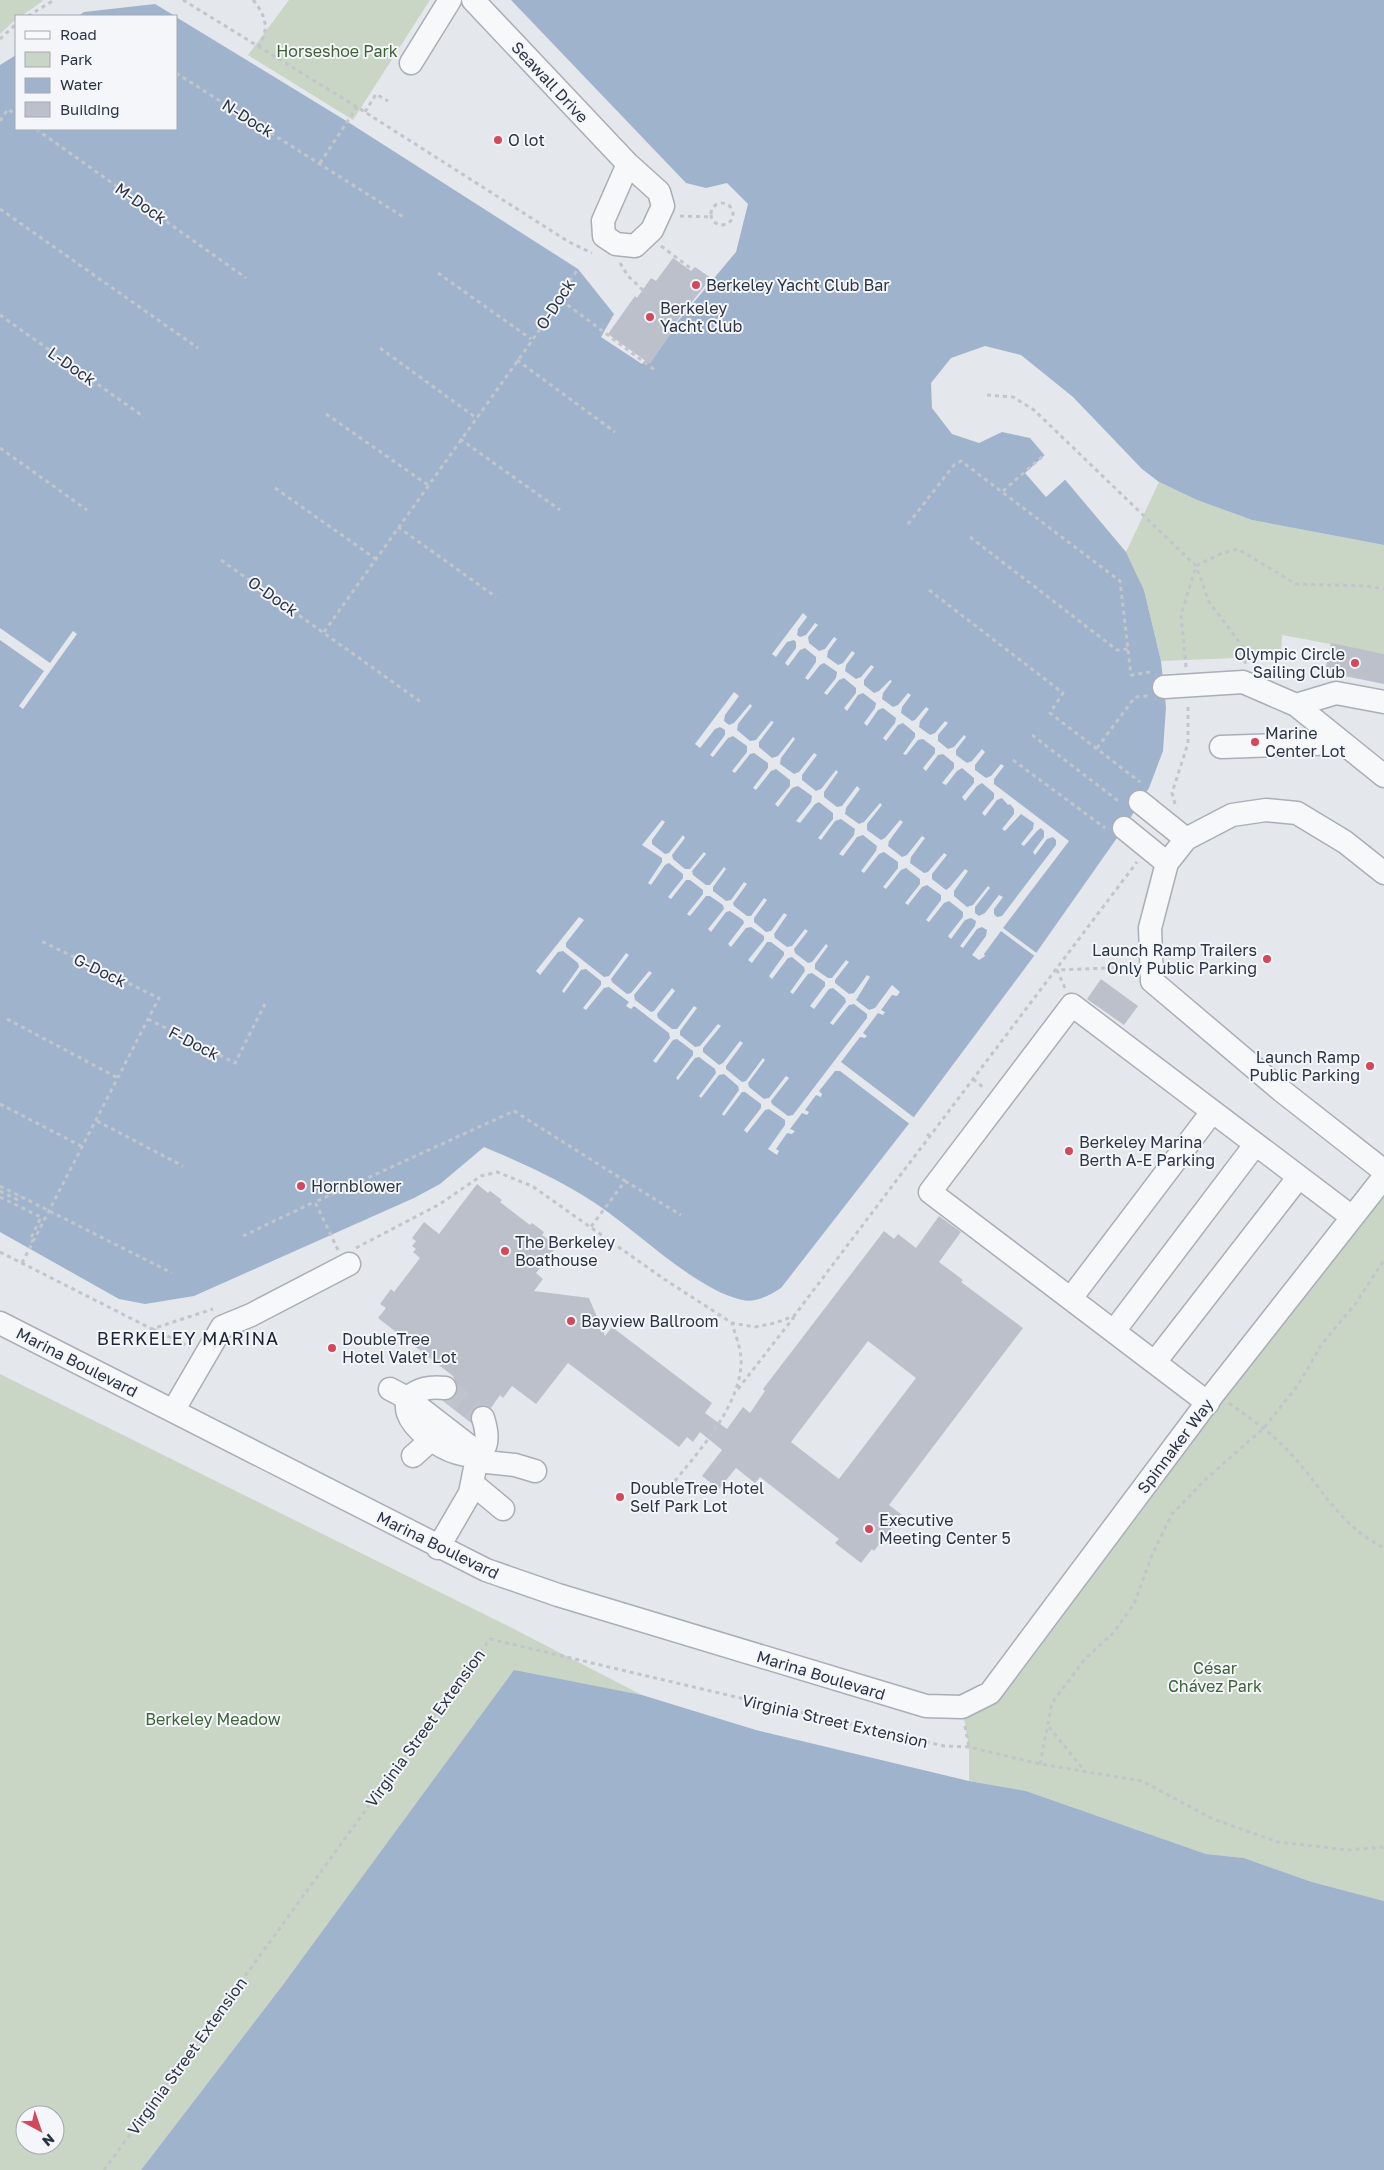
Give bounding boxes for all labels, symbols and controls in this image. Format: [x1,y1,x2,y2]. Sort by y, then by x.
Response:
legend [15,15,178,130]
text: Road [60,25,97,43]
street label: Seawall Drive [507,37,593,127]
park label: Horseshoe Park [276,41,398,61]
text: Park [60,50,93,68]
text: Water [60,75,103,93]
street label: N-Dock [219,94,277,142]
text: Building [60,100,120,118]
place label: O lot [508,130,545,150]
marker: O lot [492,134,504,146]
street label: M-Dock [111,178,171,228]
street label: O-Dock [531,275,579,333]
place label: Berkeley Yacht Club Bar [706,275,889,295]
marker: Berkeley Yacht Club Bar [690,279,702,291]
place label: Berkeley Yacht Club [660,298,742,336]
marker: Berkeley Yacht Club [644,311,656,323]
street label: L-Dock [44,342,100,390]
street label: O-Dock [244,572,302,620]
place label: Olympic Circle Sailing Club [1234,644,1345,682]
marker: Olympic Circle Sailing Club [1349,657,1361,669]
place label: Marine Center Lot [1265,723,1346,761]
marker: Marine Center Lot [1249,736,1261,748]
place label: Launch Ramp Trailers Only Public Parking [1092,940,1257,978]
street label: G-Dock [70,949,130,991]
marker: Launch Ramp Trailers Only Public Parking [1261,953,1273,965]
street label: F-Dock [165,1022,223,1064]
place label: Launch Ramp Public Parking [1249,1047,1360,1085]
marker: Launch Ramp Public Parking [1364,1060,1376,1072]
place label: Berkeley Marina Berth A-E Parking [1079,1132,1215,1170]
marker: Berkeley Marina Berth A-E Parking [1063,1145,1075,1157]
place label: Hornblower [311,1176,401,1196]
marker: Hornblower [295,1180,307,1192]
place label: The Berkeley Boathouse [515,1232,615,1270]
marker: The Berkeley Boathouse [499,1245,511,1257]
place label: Bayview Ballroom [581,1311,719,1331]
marker: Bayview Ballroom [565,1315,577,1327]
street label: Marina Boulevard [13,1323,141,1401]
district label: BERKELEY MARINA [97,1327,279,1349]
place label: DoubleTree Hotel Valet Lot [342,1329,457,1367]
marker: DoubleTree Hotel Valet Lot [326,1342,338,1354]
street label: Spinnaker Way [1133,1395,1217,1497]
place label: DoubleTree Hotel Self Park Lot [630,1478,764,1516]
marker: DoubleTree Hotel Self Park Lot [614,1491,626,1503]
street label: Marina Boulevard [374,1507,502,1583]
place label: Executive Meeting Center 5 [879,1510,1011,1548]
marker: Executive Meeting Center 5 [863,1523,875,1535]
street label: Virginia Street Extension [361,1645,489,1811]
street label: Marina Boulevard [754,1646,888,1704]
park label: César Chávez Park [1168,1658,1262,1696]
street label: Virginia Street Extension [740,1690,930,1752]
park label: Berkeley Meadow [145,1709,281,1729]
street label: Virginia Street Extension [123,1973,251,2139]
north arrow [15,2105,65,2155]
text: N [39,2130,58,2150]

